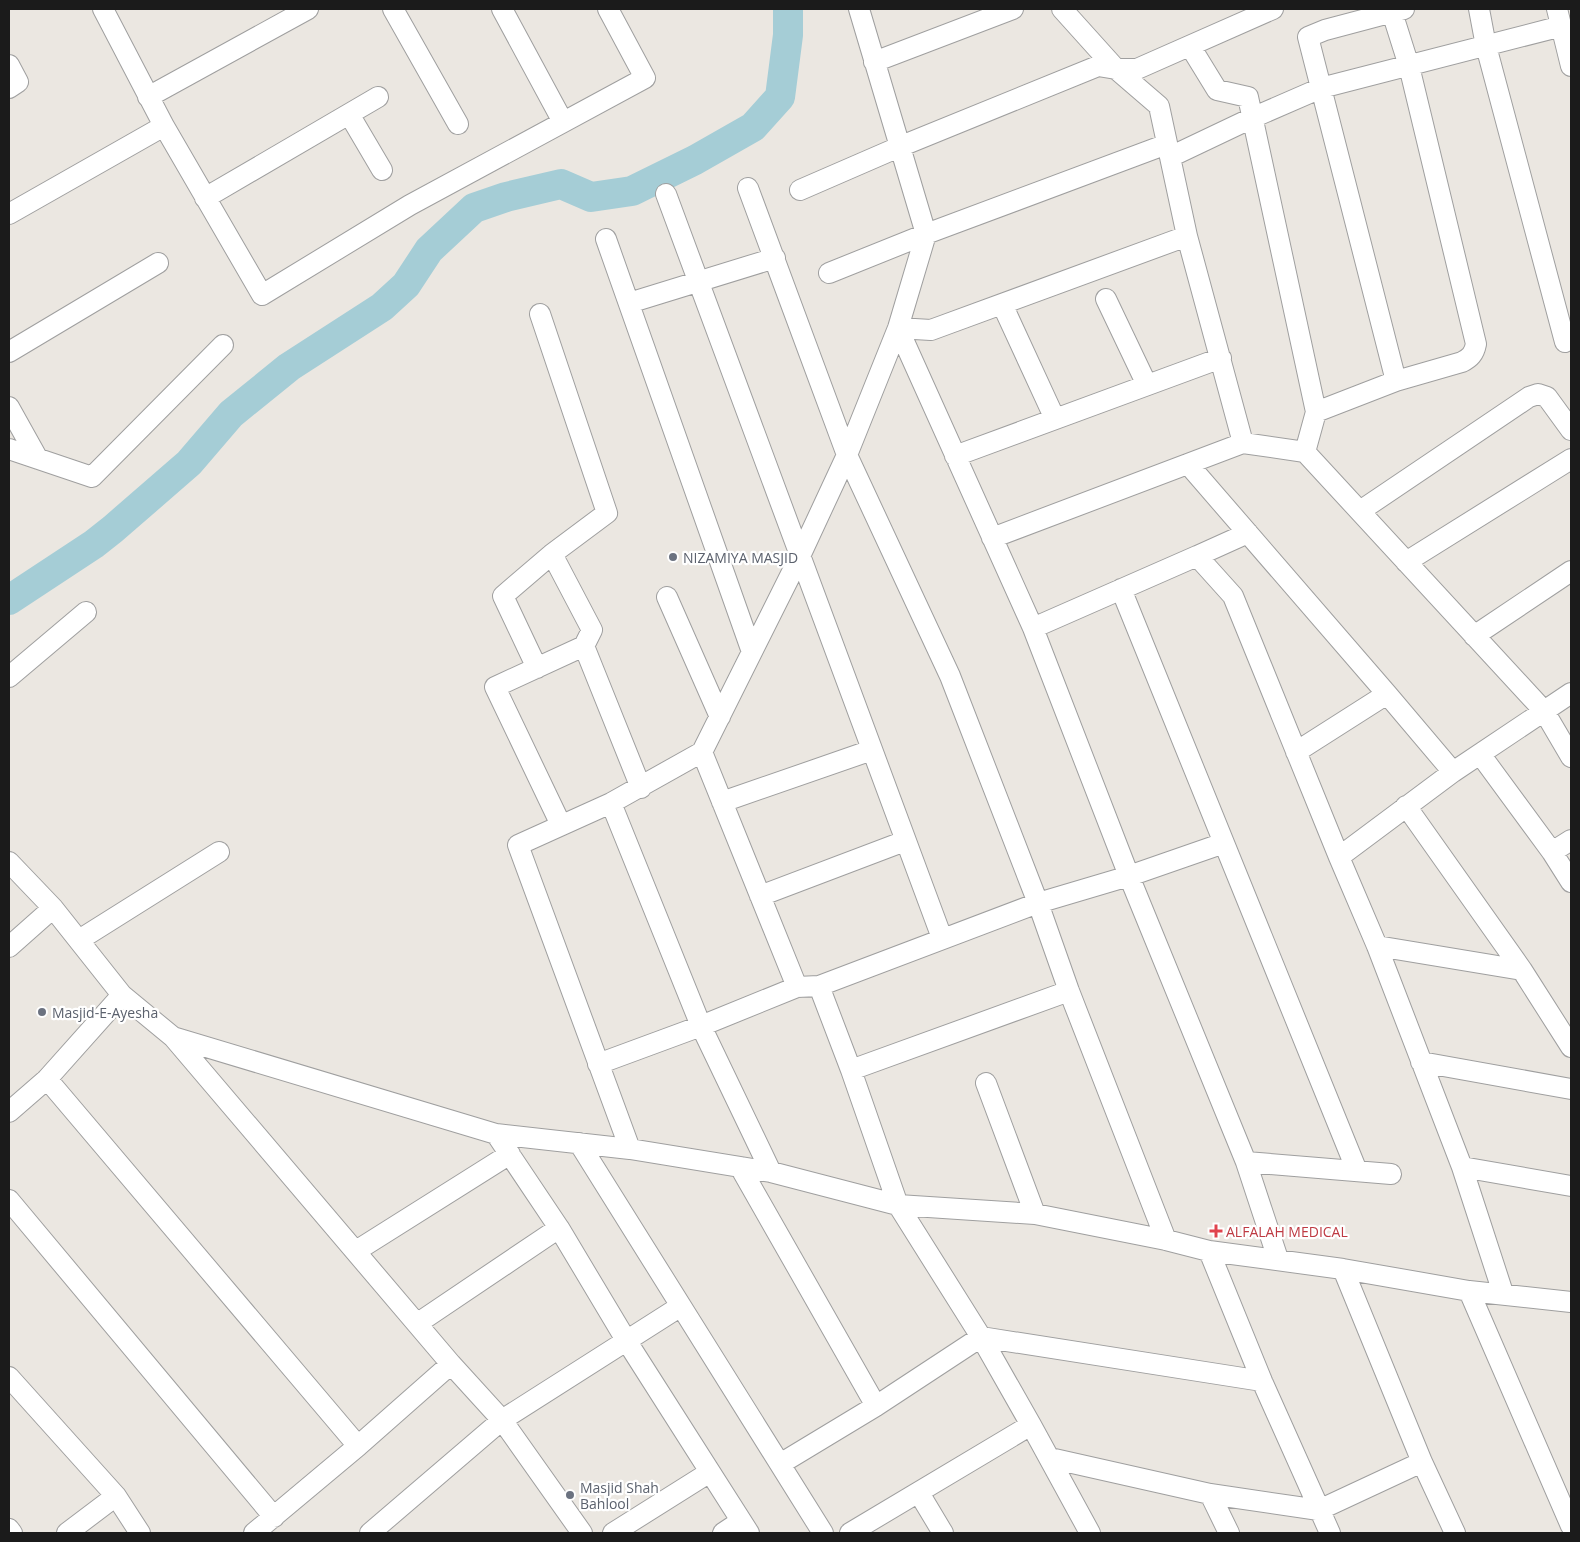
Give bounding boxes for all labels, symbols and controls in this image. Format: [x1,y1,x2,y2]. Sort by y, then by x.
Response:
place label: NIZAMIYA MASJID [683,548,798,567]
marker: NIZAMIYA MASJID [667,551,679,563]
place label: Masjid-E-Ayesha [52,1003,158,1022]
marker: Masjid-E-Ayesha [36,1006,48,1018]
place label: ALFALAH MEDICAL [1226,1222,1348,1241]
marker: ALFALAH MEDICAL [1210,1225,1222,1237]
place label: Masjid Shah Bahlool [580,1478,659,1513]
marker: Masjid Shah Bahlool [564,1489,576,1501]

